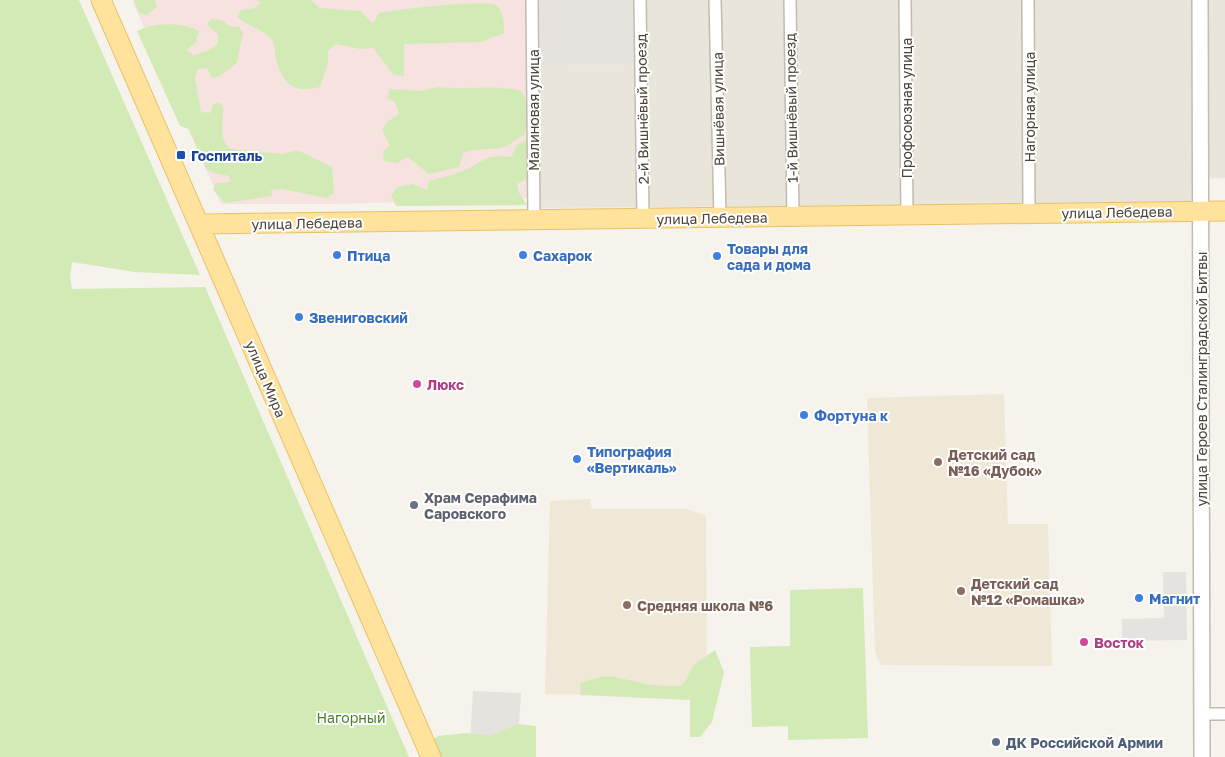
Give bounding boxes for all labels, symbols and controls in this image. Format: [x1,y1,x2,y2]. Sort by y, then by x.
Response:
street label: 2-й Вишнёвый проезд [632,33,652,185]
street label: 1-й Вишнёвый проезд [781,33,801,183]
street label: Профсоюзная улица [898,37,915,179]
street label: Малиновая улица [525,49,542,171]
street label: Вишнёвая улица [709,52,727,166]
street label: Нагорная улица [1021,52,1038,162]
place label: Госпиталь [191,147,263,164]
marker: Госпиталь [175,149,187,161]
street label: улица Лебедева [1061,203,1173,221]
street label: улица Лебедева [656,209,768,227]
street label: улица Лебедева [251,214,363,232]
place label: Товары для сада и дома [727,240,811,273]
place label: Птица [347,247,390,264]
place label: Сахарок [533,247,592,264]
marker: Птица [331,249,343,261]
marker: Сахарок [517,249,529,261]
marker: Товары для сада и дома [711,250,723,262]
street label: улица Героев Сталинградской Битвы [1193,252,1210,506]
place label: Звениговский [309,309,408,326]
marker: Звениговский [293,311,305,323]
street label: улица Мира [242,338,290,420]
place label: Люкс [427,376,464,393]
marker: Люкс [411,378,423,390]
place label: Фортуна к [814,407,888,424]
marker: Фортуна к [798,409,810,421]
place label: Типография «Вертикаль» [587,443,677,476]
place label: Детский сад №16 «Дубок» [948,446,1042,479]
marker: Типография «Вертикаль» [571,453,583,465]
marker: Детский сад №16 «Дубок» [932,456,944,468]
place label: Храм Серафима Саровского [424,489,537,522]
marker: Храм Серафима Саровского [408,499,420,511]
place label: Детский сад №12 «Ромашка» [971,575,1085,608]
marker: Детский сад №12 «Ромашка» [955,585,967,597]
place label: Магнит [1149,590,1200,607]
marker: Магнит [1133,592,1145,604]
place label: Средняя школа №6 [637,597,773,614]
marker: Средняя школа №6 [621,599,633,611]
place label: Восток [1094,634,1144,651]
marker: Восток [1078,636,1090,648]
park label: Нагорный [316,709,386,726]
place label: ДК Российской Армии [1006,734,1163,751]
marker: ДК Российской Армии [990,736,1002,748]

